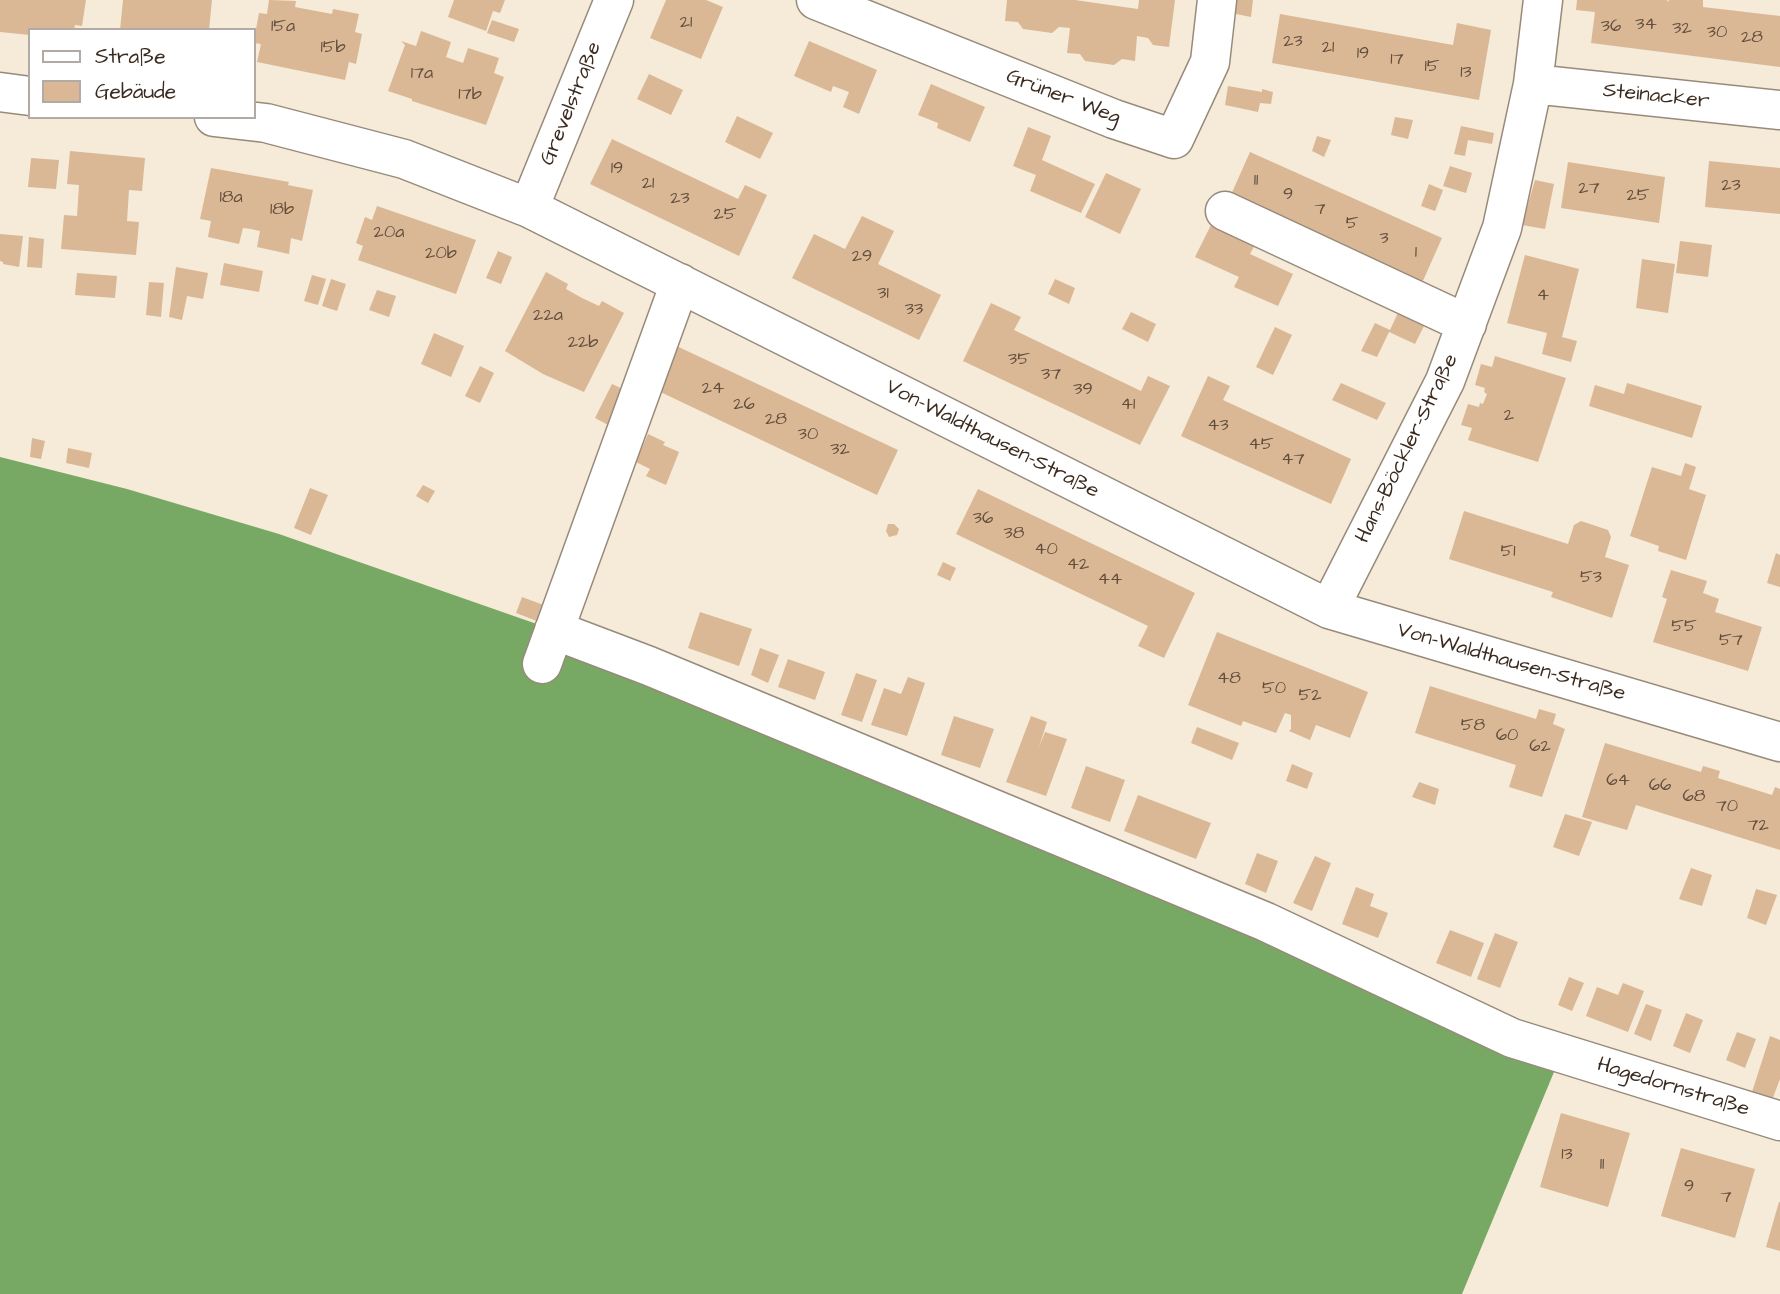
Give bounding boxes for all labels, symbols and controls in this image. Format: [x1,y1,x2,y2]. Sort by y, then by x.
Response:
house number: 21 [680,12,692,34]
house number: 34 [1635,14,1657,36]
house number: 15a [271,16,295,38]
house number: 36 [1601,16,1621,38]
house number: 32 [1672,18,1692,40]
house number: 30 [1707,22,1727,44]
house number: 28 [1741,27,1763,49]
legend [28,28,256,119]
house number: 23 [1283,31,1303,53]
house number: 15b [320,37,346,59]
house number: 21 [1322,37,1334,59]
street label: Grevelstraße [536,39,608,169]
text: Straße [95,42,166,71]
house number: 19 [1357,43,1369,65]
house number: 17 [1390,49,1404,71]
house number: 15 [1424,56,1440,78]
house number: 13 [1460,62,1472,84]
house number: 17a [411,63,433,85]
street label: Grüner Weg [1002,65,1124,131]
text: Gebäude [95,77,176,106]
street label: Steinacker [1602,79,1710,115]
house number: 17b [458,84,482,106]
house number: 19 [611,158,623,180]
house number: 11 [1254,170,1258,192]
house number: 21 [642,173,654,195]
house number: 23 [1721,175,1741,197]
house number: 27 [1578,178,1600,200]
house number: 9 [1283,184,1293,206]
house number: 25 [1626,185,1650,207]
house number: 18a [219,187,243,209]
house number: 23 [670,188,690,210]
house number: 18b [270,199,294,221]
house number: 7 [1314,199,1326,221]
house number: 25 [713,204,737,226]
house number: 5 [1346,213,1358,235]
house number: 20a [374,222,404,244]
house number: 3 [1379,228,1389,250]
house number: 1 [1415,242,1417,264]
house number: 20b [425,243,457,265]
house number: 29 [852,246,872,268]
house number: 31 [877,283,889,305]
house number: 4 [1537,285,1549,307]
house number: 33 [905,299,923,321]
house number: 22a [533,305,563,327]
house number: 22b [568,332,598,354]
house number: 35 [1008,349,1030,371]
street label: Hans-Böckler-Straße [1351,350,1465,548]
house number: 37 [1041,364,1061,386]
street label: Von-Waldthausen-Straße [881,375,1103,505]
house number: 24 [702,378,724,400]
house number: 39 [1073,379,1093,401]
house number: 26 [733,394,755,416]
house number: 41 [1121,394,1135,416]
house number: 2 [1504,405,1514,427]
house number: 28 [765,409,787,431]
house number: 43 [1207,415,1229,437]
house number: 30 [798,424,818,446]
house number: 45 [1249,434,1273,456]
house number: 32 [830,439,850,461]
house number: 47 [1281,449,1305,471]
house number: 36 [973,508,993,530]
house number: 38 [1004,523,1024,545]
house number: 40 [1034,539,1058,561]
house number: 51 [1500,541,1516,563]
house number: 42 [1067,554,1089,576]
house number: 53 [1580,567,1602,589]
house number: 44 [1098,569,1122,591]
house number: 55 [1671,616,1697,638]
street label: Von-Waldthausen-Straße [1394,618,1628,708]
house number: 57 [1719,630,1743,652]
house number: 48 [1217,668,1241,690]
house number: 50 [1262,678,1286,700]
house number: 52 [1298,685,1322,707]
house number: 58 [1461,715,1485,737]
house number: 60 [1496,725,1518,747]
house number: 62 [1529,736,1551,758]
house number: 64 [1606,770,1630,792]
house number: 66 [1649,775,1671,797]
house number: 68 [1683,786,1705,808]
house number: 70 [1716,796,1738,818]
house number: 72 [1747,815,1769,837]
street label: Hagedornstraße [1594,1053,1752,1123]
house number: 13 [1561,1144,1573,1166]
house number: 11 [1600,1154,1604,1176]
house number: 9 [1684,1176,1694,1198]
house number: 7 [1720,1187,1732,1209]

